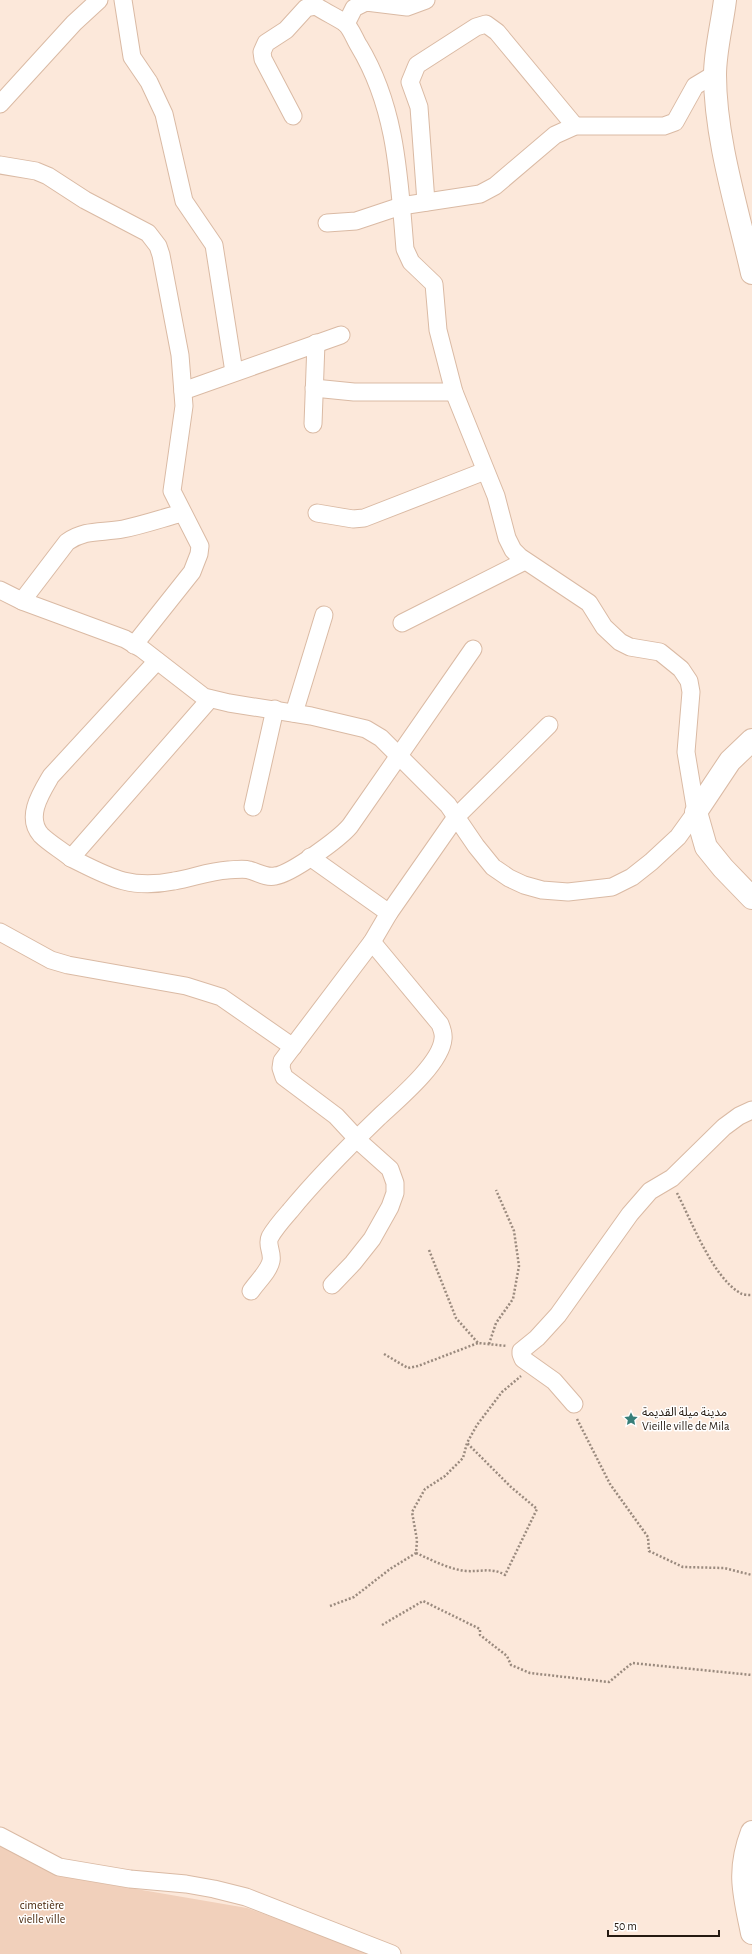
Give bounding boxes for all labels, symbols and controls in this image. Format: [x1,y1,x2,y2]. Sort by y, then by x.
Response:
place label: مدينة ميلة القديمة Vieille ville de Mila [642,1406,730,1432]
place icon: مدينة ميلة القديمة Vieille ville de Mila [623,1411,639,1427]
park label: cimetière vielle ville [19,1899,65,1925]
scale bar [608,1912,719,1938]
text: 50 m [614,1920,637,1932]

